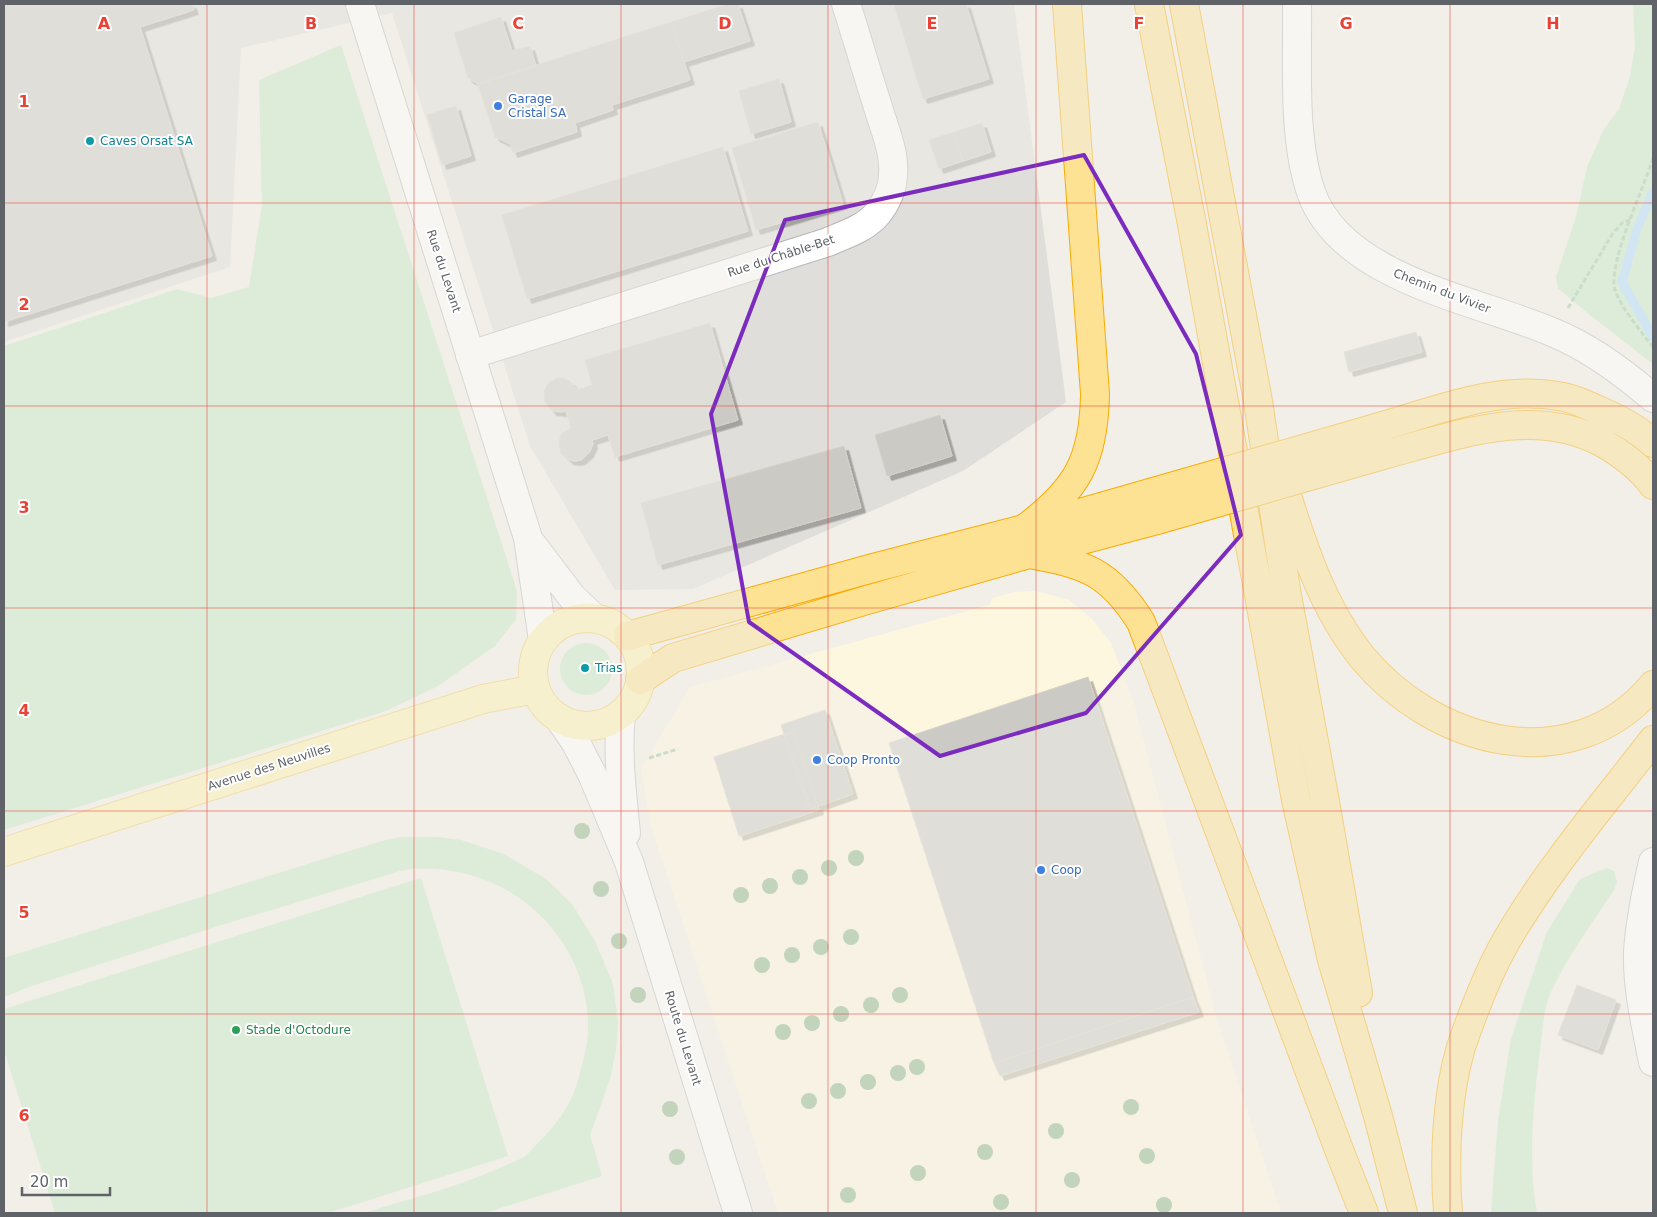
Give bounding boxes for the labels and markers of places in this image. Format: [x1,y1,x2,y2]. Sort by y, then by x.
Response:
place label: Garage Cristal SA [508,92,567,120]
marker: Garage Cristal SA [492,100,504,112]
place label: Caves Orsat SA [100,134,194,148]
marker: Caves Orsat SA [84,135,96,147]
place label: Trias [594,661,622,675]
marker: Trias [579,662,591,674]
place label: Coop Pronto [827,753,900,767]
marker: Coop Pronto [811,754,823,766]
place label: Coop [1051,863,1082,877]
marker: Coop [1035,864,1047,876]
place label: Stade d'Octodure [246,1023,351,1037]
marker: Stade d'Octodure [230,1024,242,1036]

